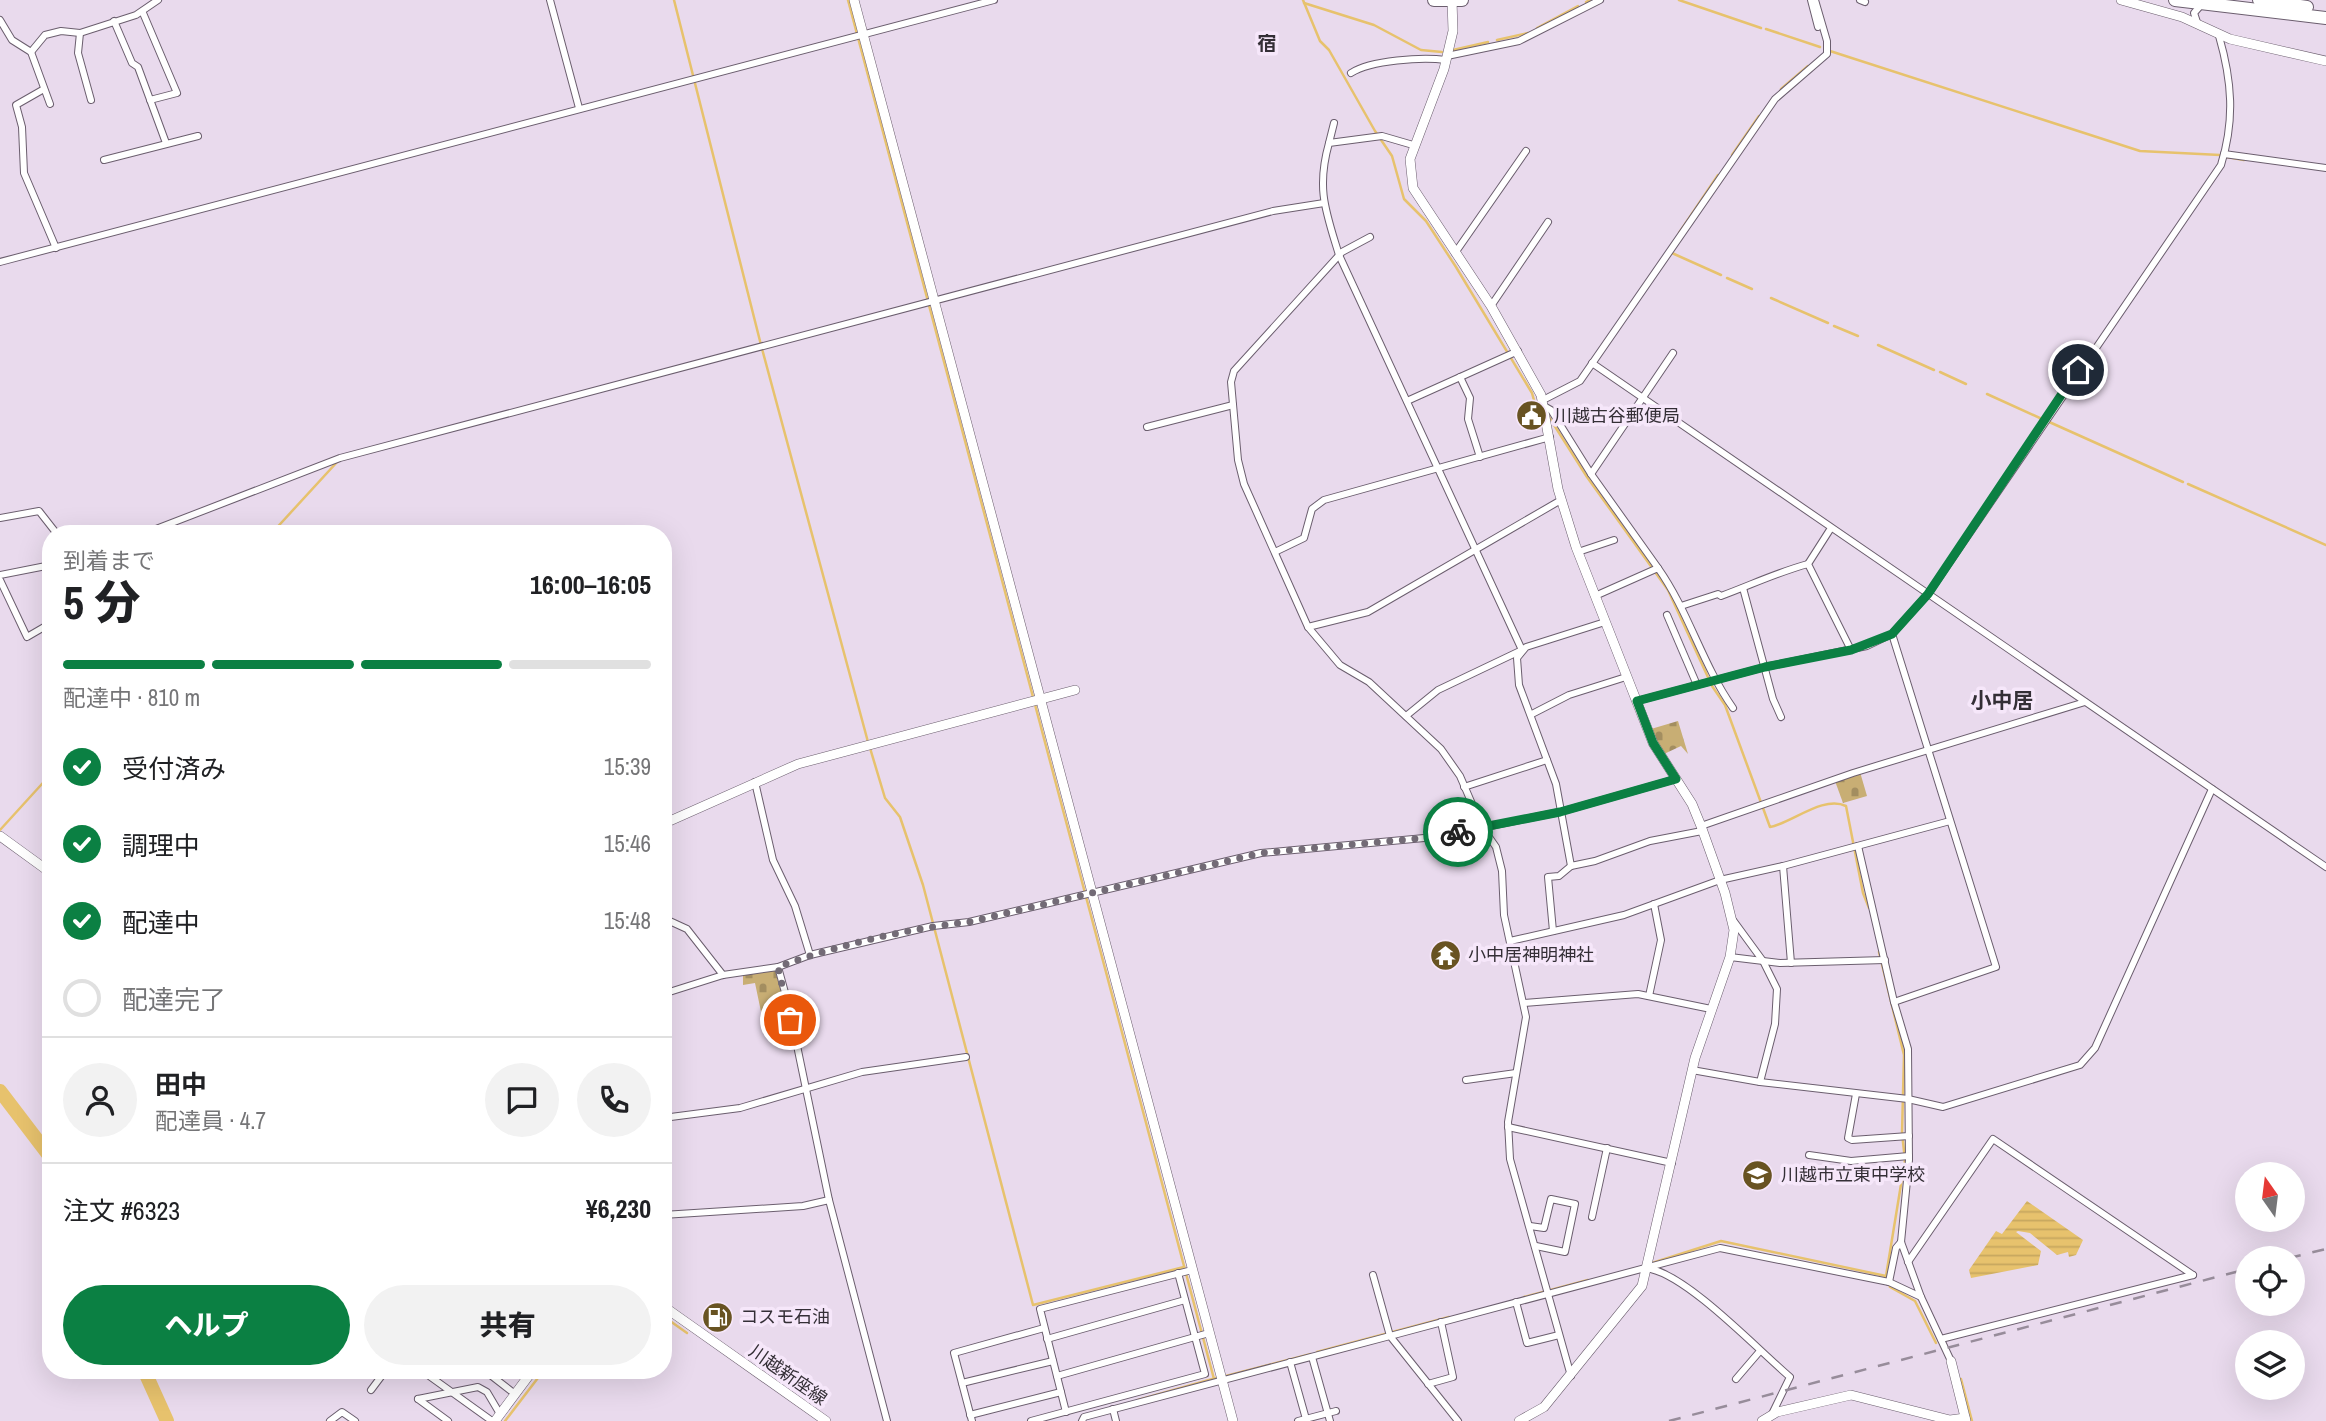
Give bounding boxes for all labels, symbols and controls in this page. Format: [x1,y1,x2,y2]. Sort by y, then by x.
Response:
district label: 宿 [1257,30,1277,56]
pin [2048,340,2108,400]
icon: home [2059,351,2097,389]
public building icon: 川越古谷郵便局 [1514,399,1548,433]
place label: 川越古谷郵便局 [1554,403,1680,428]
text: 到着まで [63,545,155,576]
text: 16:00–16:05 [530,567,651,602]
text: 5 分 [63,571,140,633]
text: 配達中 · 810 m [63,682,200,713]
district label: 小中居 [1971,686,2034,715]
icon: check [63,748,101,786]
text: 受付済み [122,751,226,786]
text: 15:39 [604,751,651,782]
courier [1423,797,1493,867]
icon: bike [1439,813,1477,851]
icon: check [63,825,101,863]
text: 調理中 [122,828,200,863]
text: 15:46 [604,828,651,859]
icon: check [63,902,101,940]
text: 配達中 [122,905,200,940]
text: 15:48 [604,905,651,936]
temple icon: 小中居神明神社 [1428,938,1462,972]
place label: 小中居神明神社 [1468,942,1594,967]
text: 配達完了 [122,982,226,1017]
pin [760,990,820,1050]
icon: bag [771,1001,809,1039]
button: person [63,1063,137,1137]
button: chat [485,1063,559,1137]
button: phone [577,1063,651,1137]
text: 田中 [155,1067,207,1102]
text: 配達員 · 4.7 [155,1105,266,1136]
school or university icon: 川越市立東中学校 [1741,1158,1775,1192]
place label: 川越市立東中学校 [1781,1162,1925,1187]
north arrow [2235,1162,2305,1232]
map controls [2235,1162,2305,1400]
text: ¥6,230 [586,1191,651,1226]
text: 注文 #6323 [63,1193,180,1228]
button: locate [2235,1246,2305,1316]
button: ヘルプ [63,1285,350,1365]
button: 共有 [364,1285,651,1365]
fuel station icon: コスモ石油 [700,1300,734,1334]
place label: コスモ石油 [740,1304,830,1329]
button: layers [2235,1330,2305,1400]
street label: 川越新座線 [744,1339,832,1411]

